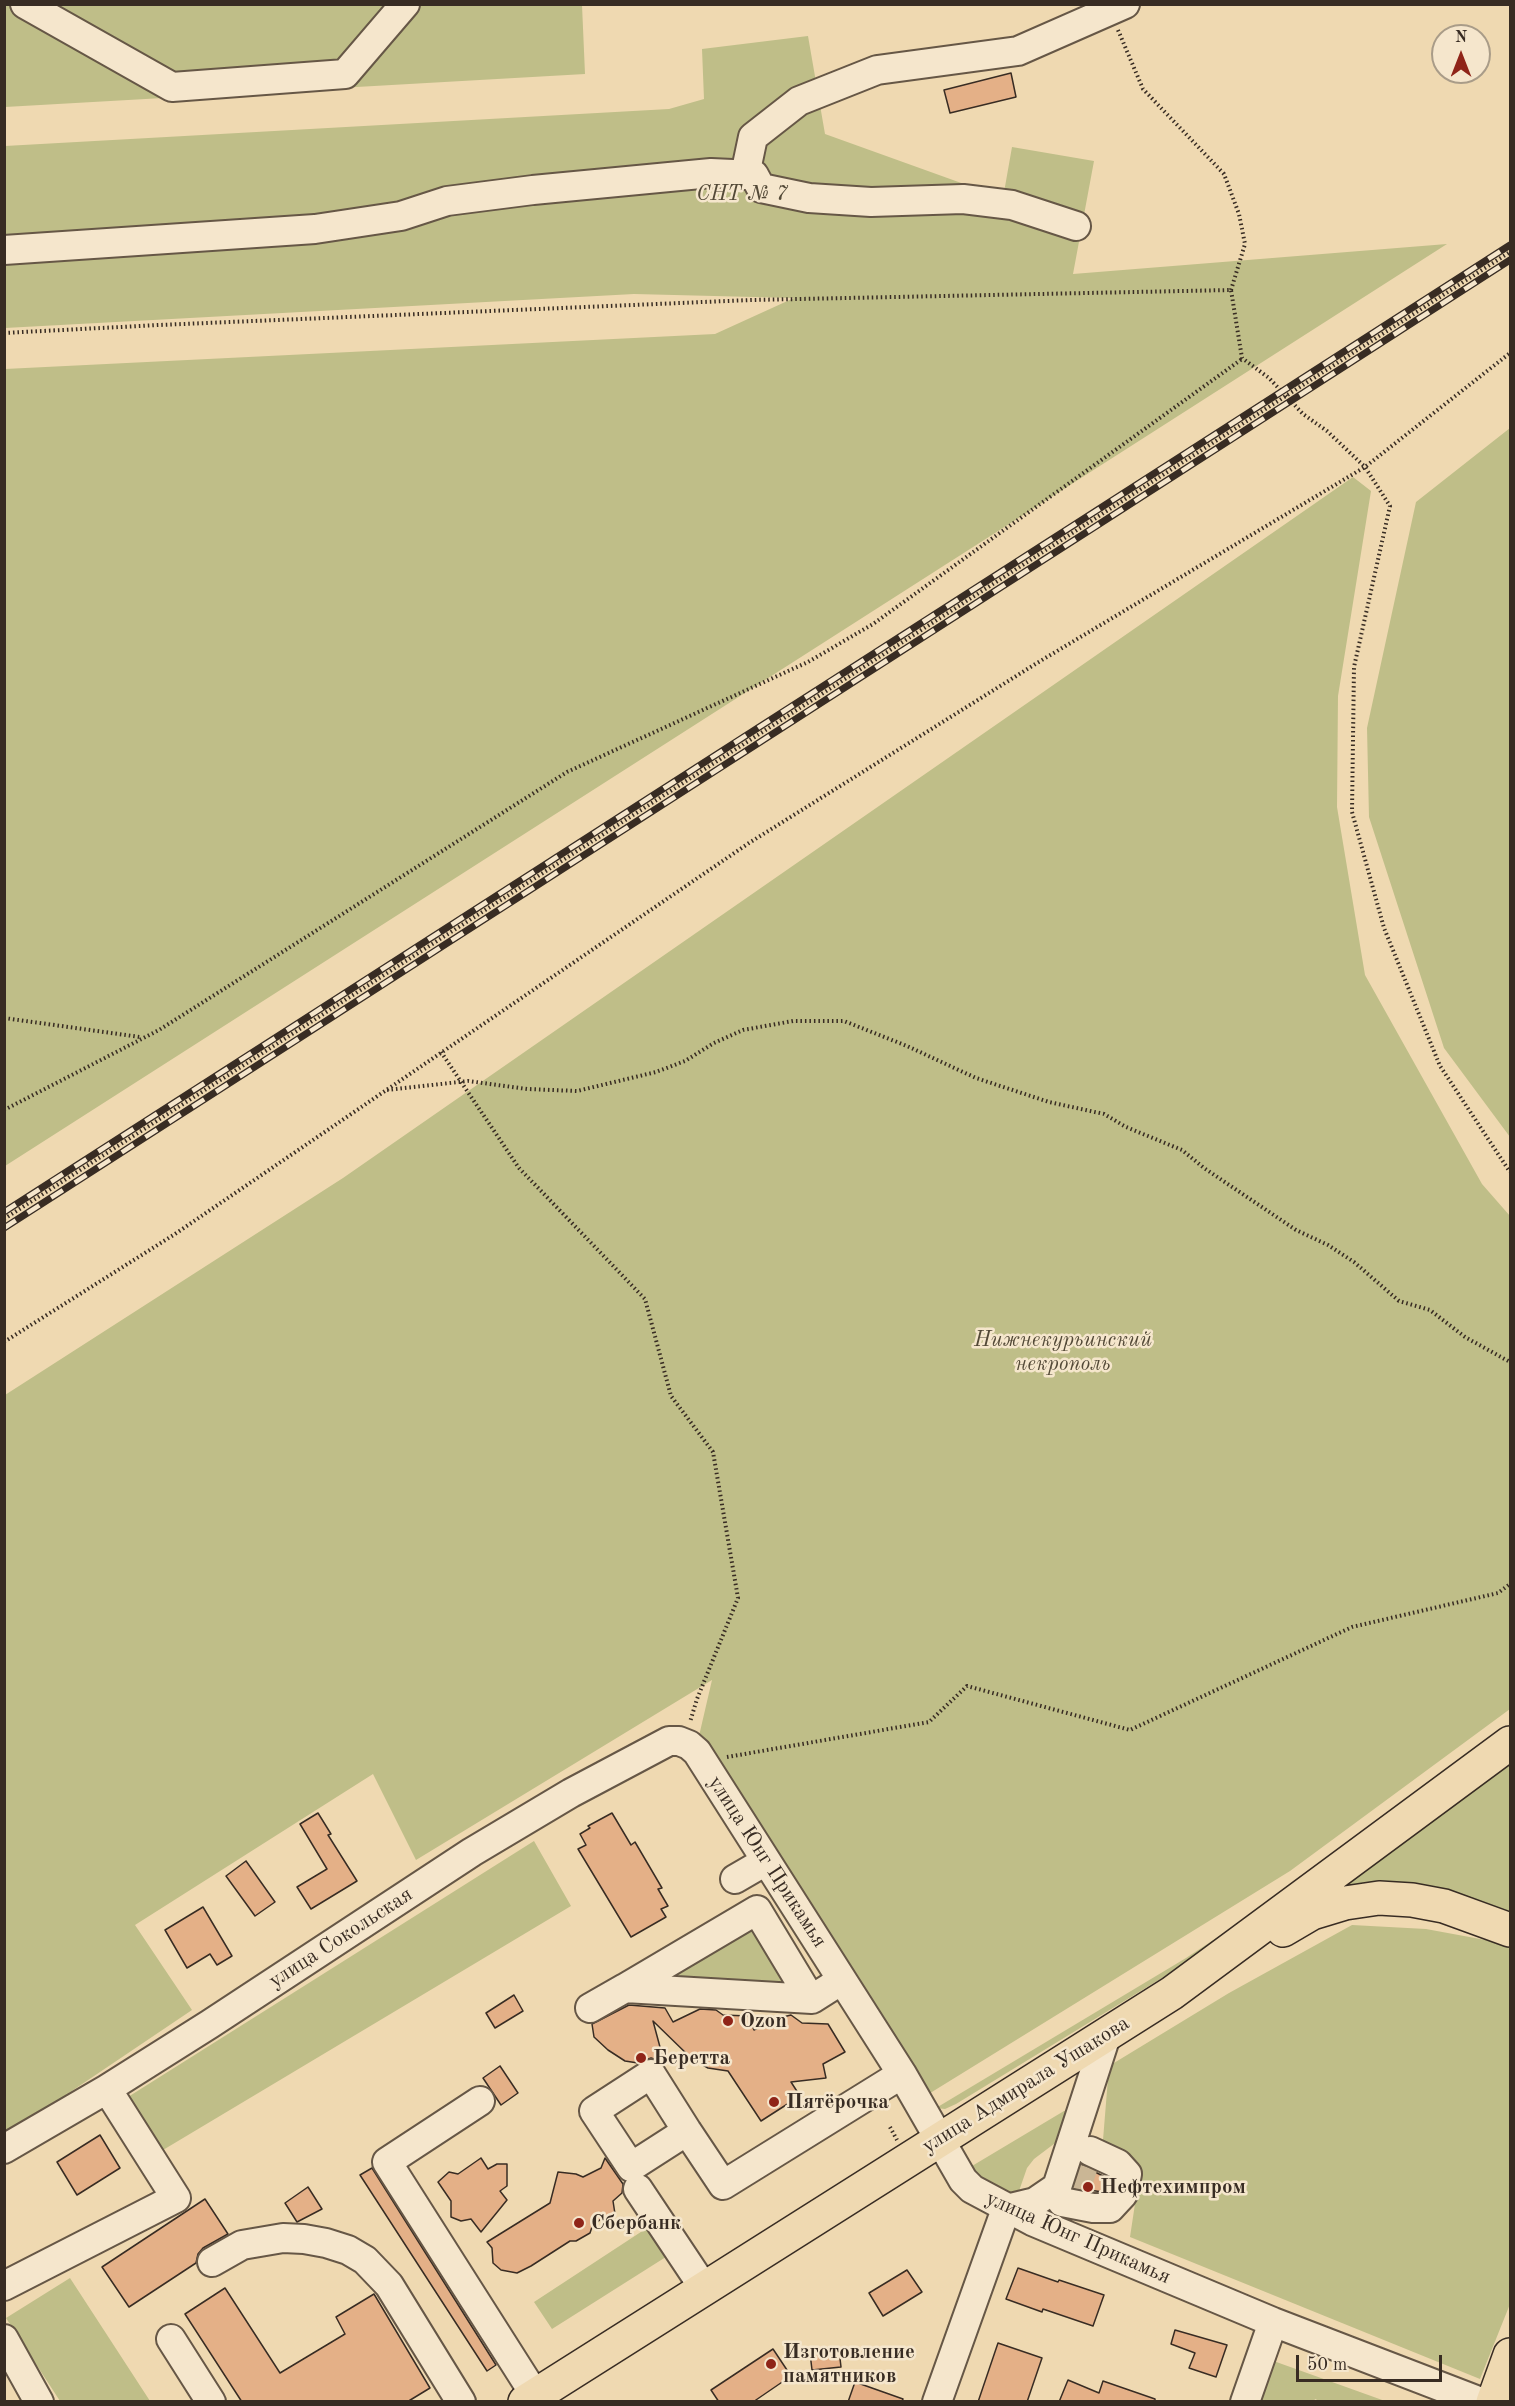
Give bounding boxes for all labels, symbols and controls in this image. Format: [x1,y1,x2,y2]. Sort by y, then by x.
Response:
north arrow [1431,24,1491,84]
text: N [1455,30,1467,46]
park label: СНТ № 7 [696,181,788,207]
park label: Нижнекурьинский некрополь [974,1327,1152,1377]
street label: улица Юнг Прикамья [702,1771,832,1953]
street label: улица Сокольская [264,1882,418,1994]
place label: Ozon [740,2008,787,2034]
street label: улица Адмирала Ушакова [918,2011,1134,2159]
marker: Ozon [721,2014,735,2028]
place label: Беретта [653,2045,730,2071]
marker: Беретта [634,2051,648,2065]
place label: Пятёрочка [786,2089,889,2115]
marker: Пятёрочка [767,2095,781,2109]
place label: Нефтехимпром [1100,2174,1246,2200]
marker: Нефтехимпром [1081,2180,1095,2194]
street label: улица Юнг Прикамья [982,2186,1174,2290]
place label: Сбербанк [591,2210,681,2236]
marker: Сбербанк [572,2216,586,2230]
place label: Изготовление памятников [783,2339,915,2389]
scale bar [1299,2343,1444,2381]
text: 50 m [1307,2356,1347,2374]
marker: Изготовление памятников [764,2357,778,2371]

